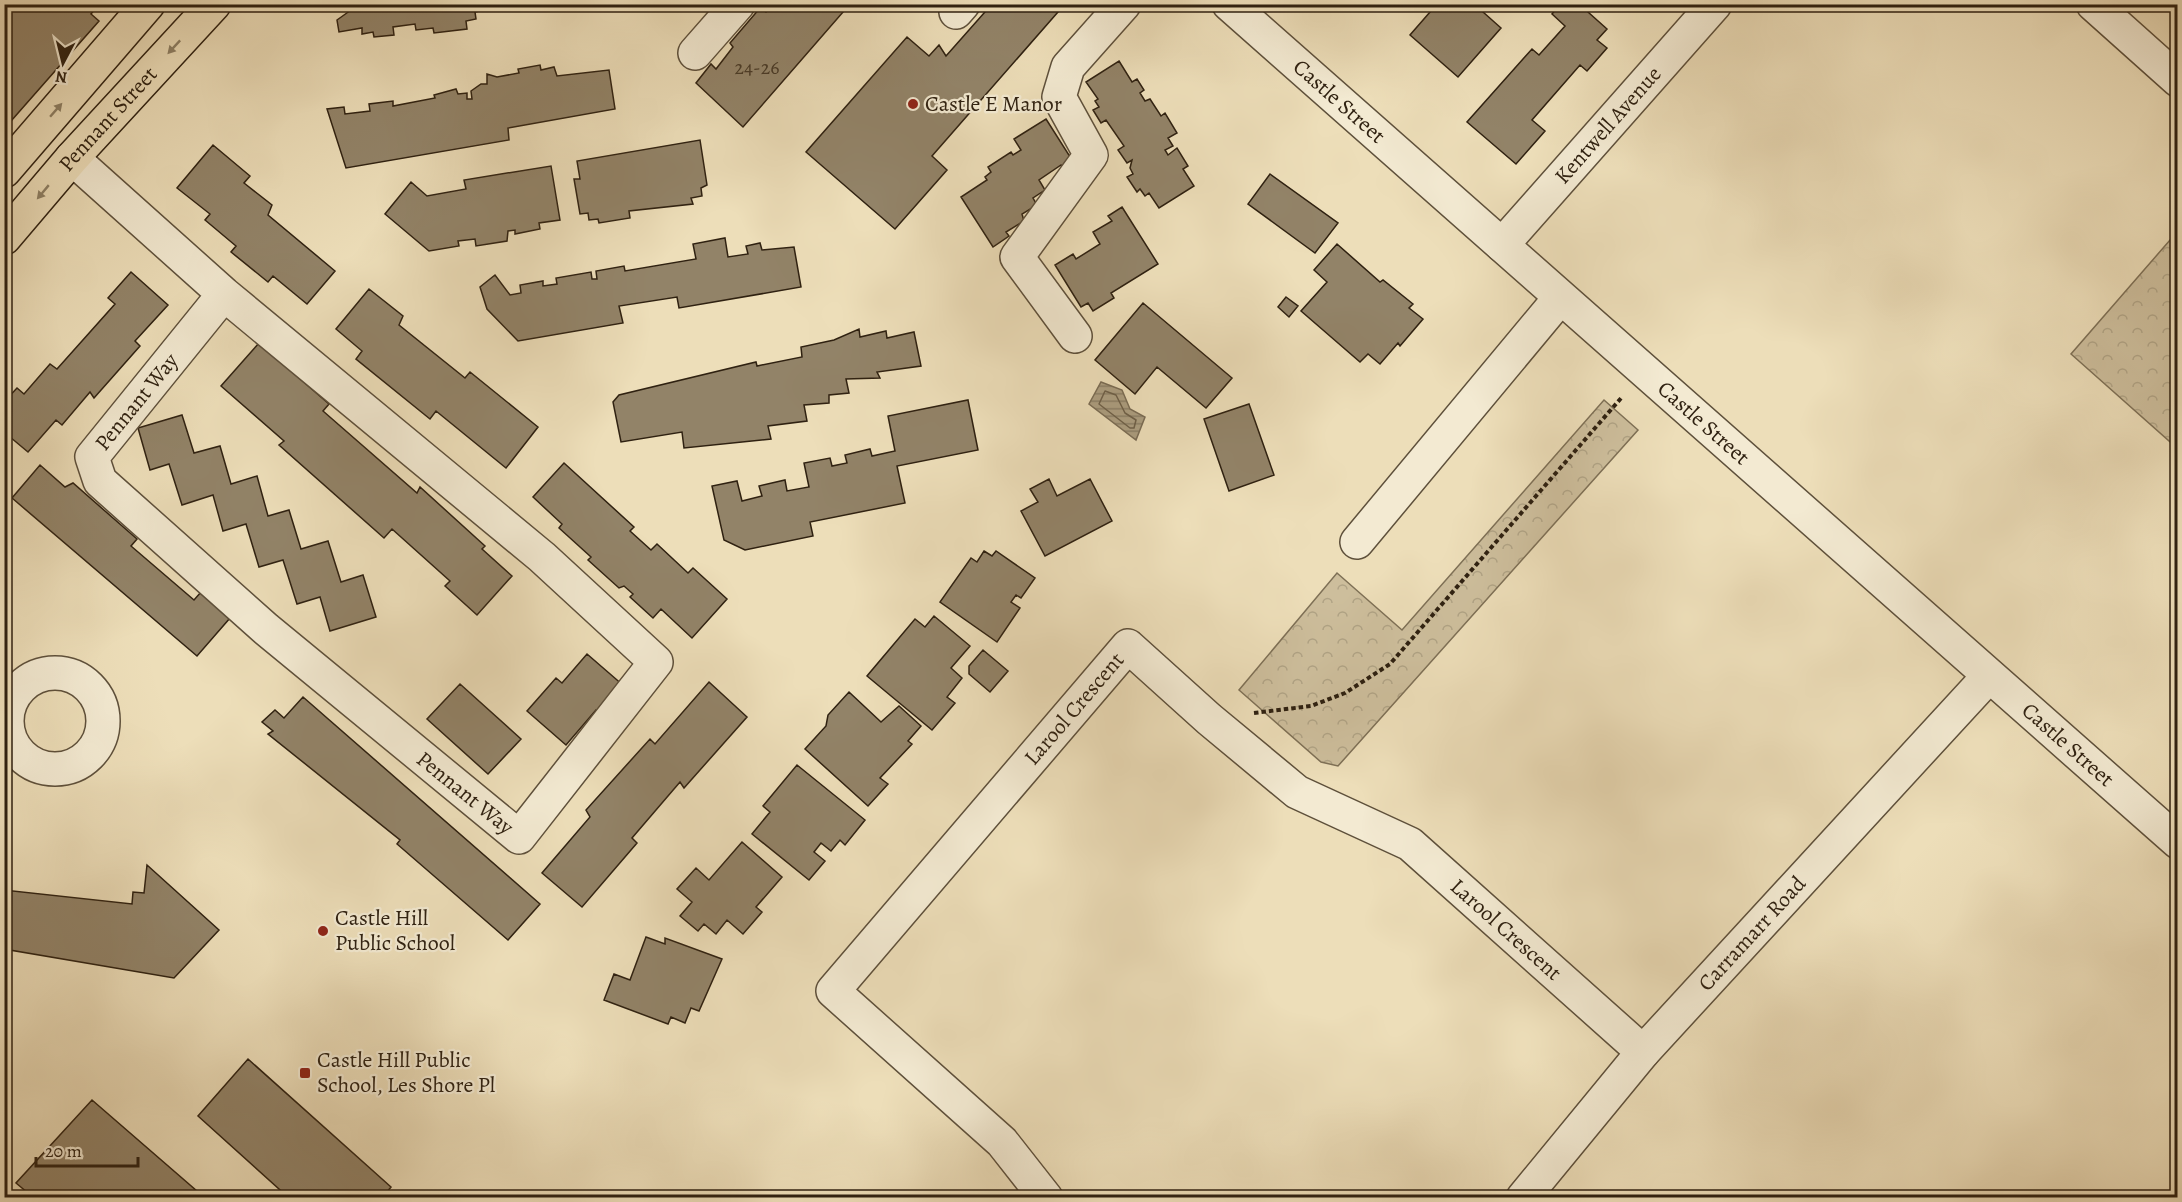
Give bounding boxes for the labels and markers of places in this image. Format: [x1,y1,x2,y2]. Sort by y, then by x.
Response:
place label: Castle E Manor [925,89,1062,119]
marker: Castle E Manor [906,97,920,111]
place label: Castle Hill Public School [335,903,455,958]
marker: Castle Hill Public School [316,924,330,938]
place label: Castle Hill Public School, Les Shore Pl [317,1045,495,1100]
marker: Castle Hill Public School, Les Shore Pl [298,1066,312,1080]

